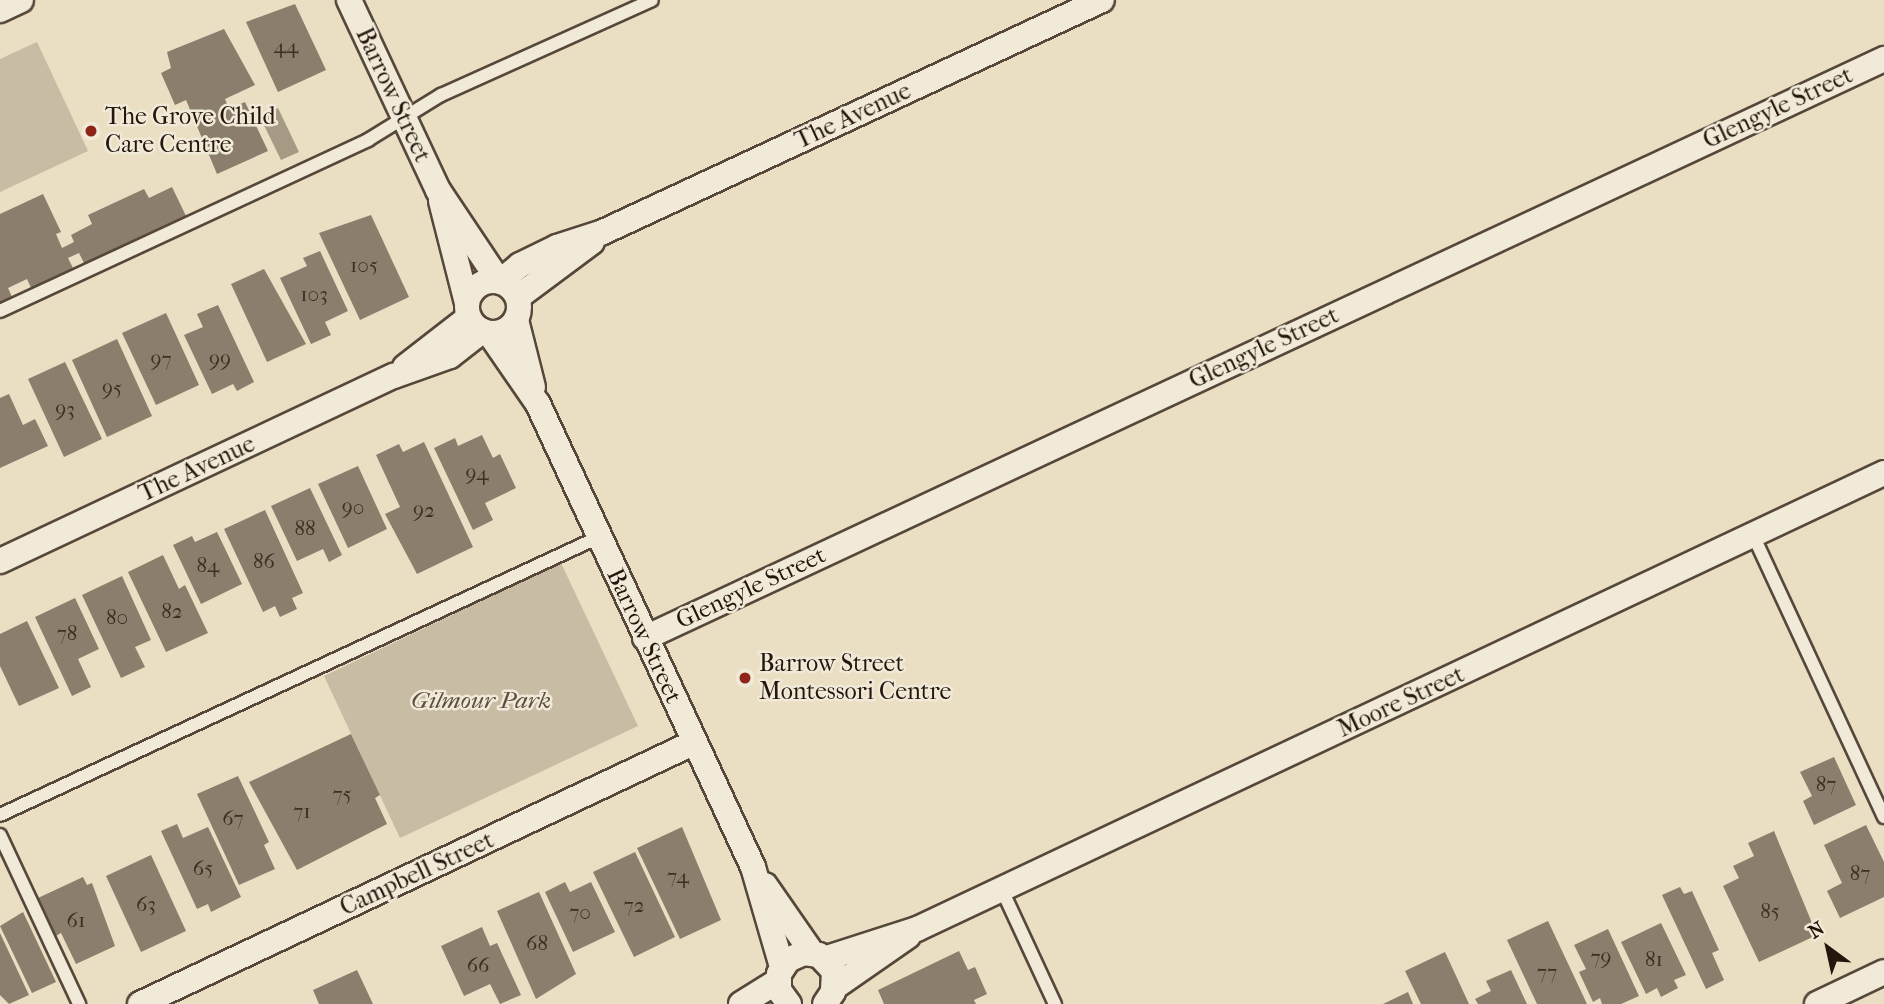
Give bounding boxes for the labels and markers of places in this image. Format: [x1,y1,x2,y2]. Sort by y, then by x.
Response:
place label: The Grove Child Care Centre [105,103,276,159]
marker: The Grove Child Care Centre [83,123,99,139]
place label: Barrow Street Montessori Centre [759,650,951,706]
marker: Barrow Street Montessori Centre [737,670,753,686]

